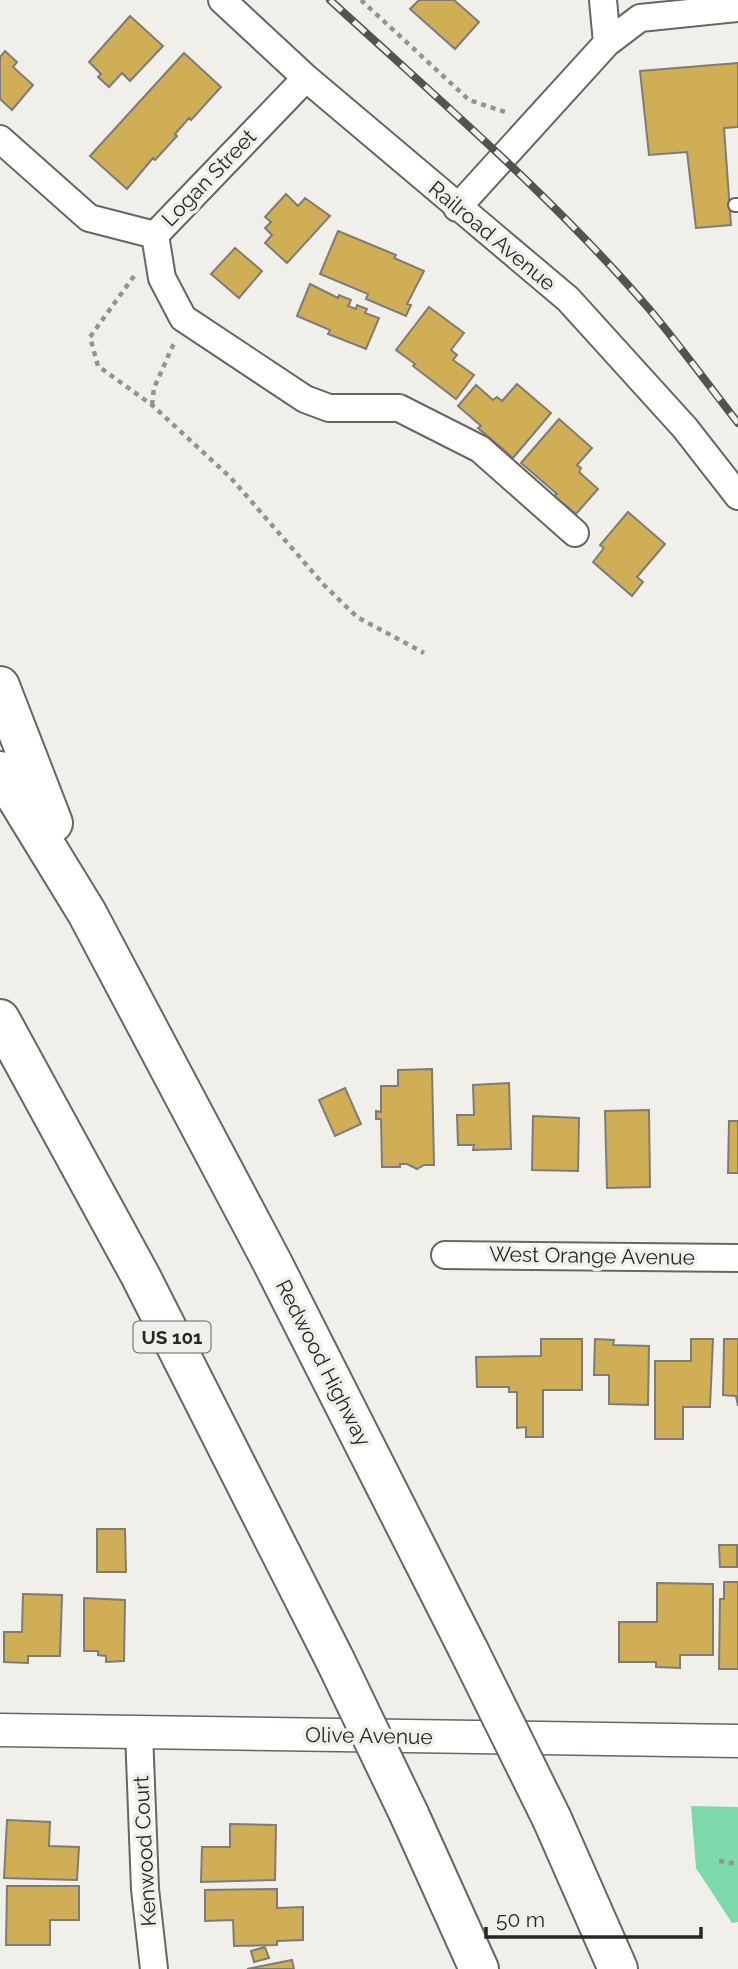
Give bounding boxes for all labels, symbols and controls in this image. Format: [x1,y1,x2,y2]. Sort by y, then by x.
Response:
street label: Logan Street [156,124,261,231]
street label: Railroad Avenue [424,175,561,296]
street label: West Orange Avenue [489,1241,695,1270]
street label: Redwood Highway [271,1275,376,1450]
road number: US 101 [134,1322,210,1352]
street label: Olive Avenue [305,1722,433,1749]
street label: Kenwood Court [128,1775,161,1927]
scale bar [486,1896,701,1940]
text: 50 m [496,1907,545,1932]

